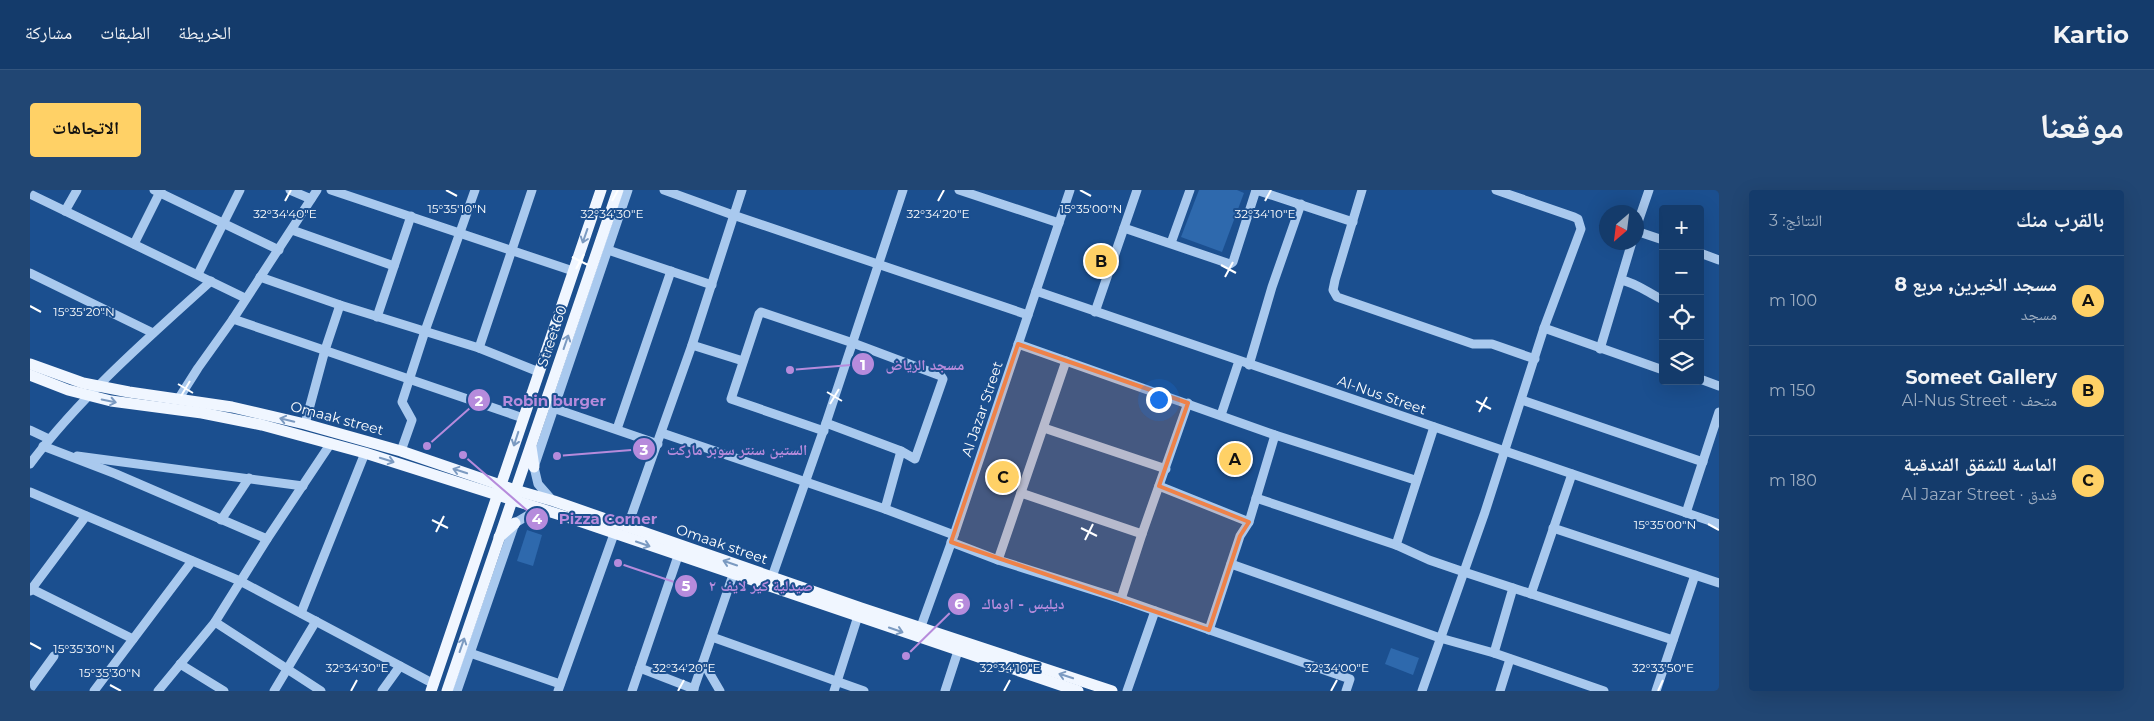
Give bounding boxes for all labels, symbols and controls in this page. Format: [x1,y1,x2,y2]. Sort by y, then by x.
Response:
text: Kartio [2053,20,2129,49]
text: مشاركة [25,22,72,44]
text: الطبقات [100,22,150,44]
text: الخريطة [178,22,231,44]
button: الاتجاهات [30,103,141,157]
text: موقعنا [2039,104,2124,147]
text: 15°35'10"N [427,201,487,216]
text: 15°35'00"N [1060,201,1122,216]
north arrow [1599,205,1644,250]
map controls [1659,205,1704,385]
button: + [1659,205,1704,250]
text: 32°34'40"E [253,206,317,221]
text: 32°34'30"E [580,206,644,221]
text: 32°34'20"E [906,206,970,221]
text: 32°34'10"E [1235,206,1295,221]
text: بالقرب منك [2016,207,2104,232]
text: النتائج: 3 [1769,211,1822,230]
one-way arrow [580,228,590,244]
pin: B [1085,242,1117,280]
button: − [1659,250,1704,295]
text: مسجد الخيرين, مربع 8 [1894,273,2057,296]
text: 100 m [1769,291,1817,310]
text: A [2082,291,2094,310]
button: locate [1659,295,1704,340]
street label: Street 60 [533,303,571,369]
text: 15°35'20"N [53,304,115,319]
text: مسجد [2021,305,2057,324]
one-way arrow [562,335,571,350]
button: layers [1659,340,1704,385]
callout: مسجد الرياض [851,349,975,379]
text: 1 [860,355,866,374]
text: مسجد الرياض [886,355,964,374]
street label: Al Jazar Street [957,359,1007,459]
text: Someet Gallery [1905,366,2057,389]
street label: Al-Nus Street [1335,371,1429,419]
text: 150 m [1769,381,1816,400]
text: B [2082,381,2094,400]
callout: Robin burger [467,385,616,415]
your location [1146,387,1172,413]
text: 2 [475,391,484,410]
text: Robin burger [502,391,606,410]
text: متحف · Al-Nus Street [1902,391,2057,410]
one-way arrow [101,396,117,406]
street label: Omaak street [288,397,386,439]
one-way arrow [280,415,296,424]
one-way arrow [510,431,520,447]
callout: الستين سنتر سوبر ماركت [632,434,817,464]
text: 3 [639,440,649,459]
text: الستين سنتر سوبر ماركت [667,440,807,459]
pin: A [1219,440,1251,478]
text: الماسة للشقق الفندقية [1903,453,2057,476]
one-way arrow [379,456,395,465]
pin: C [987,458,1019,496]
one-way arrow [453,466,468,475]
text: 180 m [1769,471,1817,490]
text: C [2082,471,2094,490]
text: فندق · Al Jazar Street [1901,485,2057,504]
callout: Pizza Corner [524,504,668,534]
text: 4 [532,509,543,528]
text: Pizza Corner [559,509,658,528]
text: 15°35'00"N [1634,517,1696,532]
street label: Omaak street [674,520,770,568]
one-way arrow [635,540,650,549]
one-way arrow [722,557,738,567]
callout: صيدلية كير لايف ٢ [674,571,823,601]
text: 5 [682,576,691,595]
text: صيدلية كير لايف ٢ [709,576,813,595]
callout: ديليس - اوماك [947,589,1075,619]
text: 6 [954,594,964,613]
text: ديليس - اوماك [981,594,1065,613]
one-way arrow [888,626,903,635]
one-way arrow [458,637,467,653]
text: 15°35'30"N [53,641,115,656]
text: 32°34'30"E [325,660,389,675]
text: 32°34'20"E [652,660,716,675]
text: 32°34'10"E [980,660,1040,675]
text: 32°34'00"E [1305,660,1369,675]
text: 32°33'50"E [1632,660,1694,675]
text: 15°35'30"N [79,665,141,680]
one-way arrow [1059,671,1074,680]

